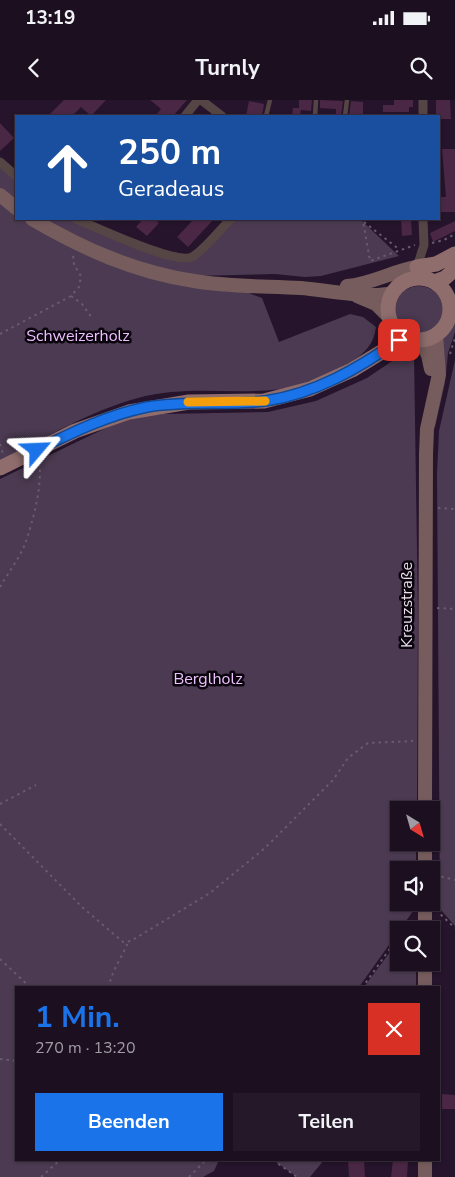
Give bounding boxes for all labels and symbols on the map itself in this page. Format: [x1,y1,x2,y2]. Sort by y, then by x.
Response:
pin [378,319,420,361]
park label: Schweizerholz [26,325,130,347]
position arrow [10.0,423,62.0,475]
street label: Kreuzstraße [396,562,418,648]
park label: Berglholz [173,668,243,690]
north arrow [390,801,440,851]

